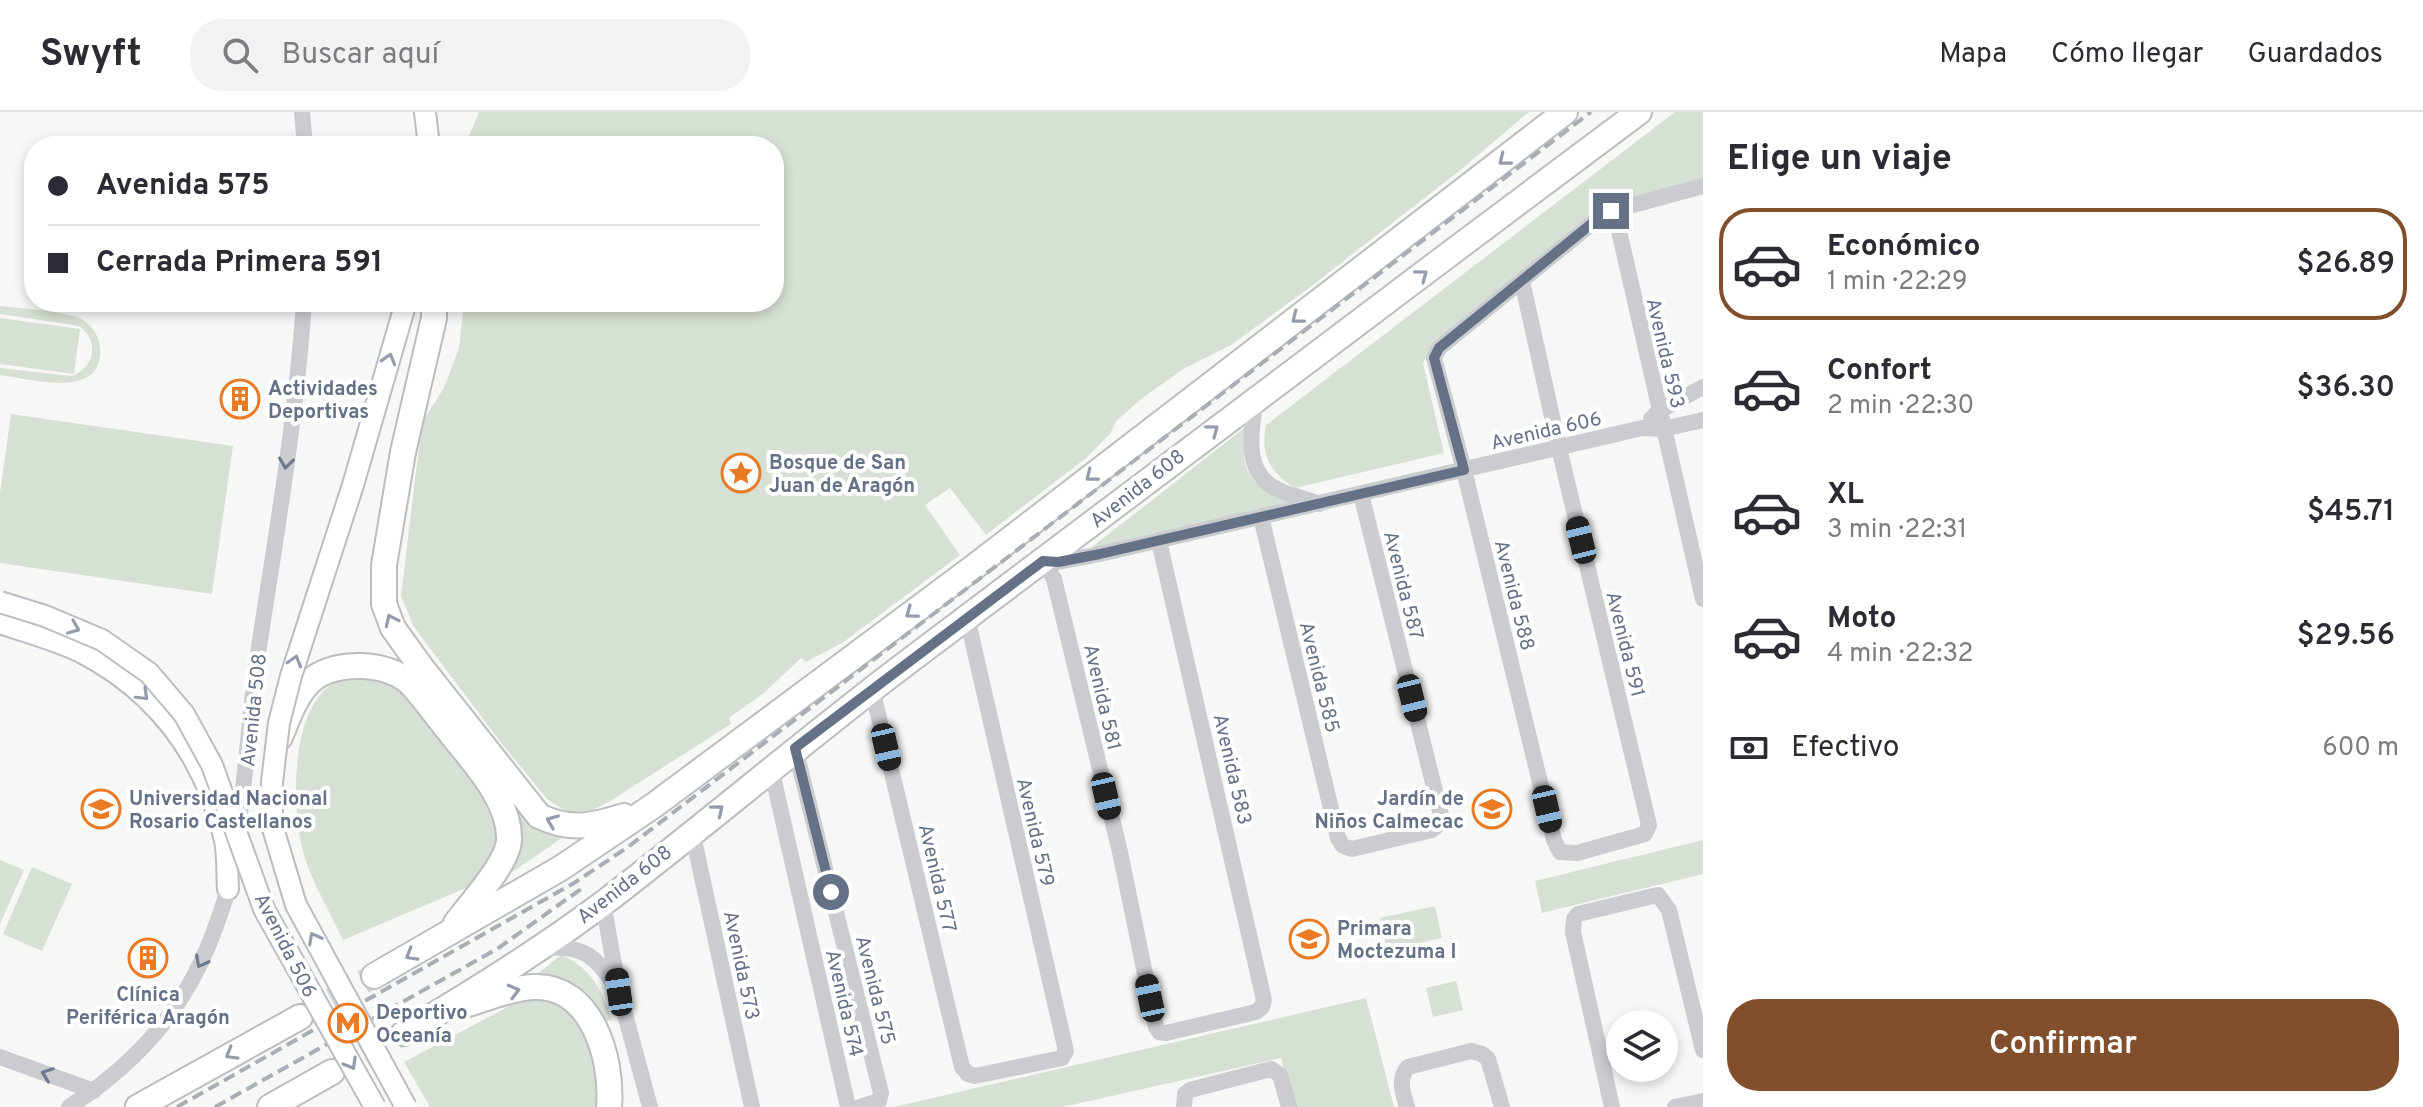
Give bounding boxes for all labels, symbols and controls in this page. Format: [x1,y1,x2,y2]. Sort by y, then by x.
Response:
search box [190,19,750,91]
text: Swyft [40,31,142,80]
icon: search [218,33,262,77]
text: Buscar aquí [282,37,439,74]
text: Mapa [1939,37,2007,73]
text: Cómo llegar [2051,37,2203,73]
text: Guardados [2247,37,2383,73]
text: Elige un viaje [1727,137,1952,183]
one-way arrow [1498,150,1512,164]
text: Avenida 575 [96,168,270,205]
route end [1593,193,1629,229]
icon: car [1731,228,1803,300]
text: Económico [1827,229,1980,266]
text: Cerrada Primera 591 [96,245,383,282]
text: $26.89 [2297,246,2395,283]
text: 1 min · 22:29 [1827,266,1967,299]
one-way arrow [1413,271,1428,285]
street label: Avenida 593 [1639,296,1689,411]
one-way arrow [1292,308,1307,323]
icon: car [1731,352,1803,424]
one-way arrow [380,353,396,367]
text: Confort [1827,353,1932,390]
text: $36.30 [2296,370,2395,407]
place label: Actividades Deportivas [268,377,378,426]
building icon: Actividades Deportivas [219,378,261,420]
text: 2 min · 22:30 [1827,390,1974,423]
street label: Avenida 606 [1488,407,1605,457]
one-way arrow [1204,425,1219,439]
street label: Avenida 608 [1086,444,1191,535]
place label: Bosque de San Juan de Aragón [769,451,915,500]
place icon: Bosque de San Juan de Aragón [720,452,762,494]
one-way arrow [278,456,295,470]
one-way arrow [1085,467,1100,481]
icon: car [1731,476,1803,548]
text: XL [1827,477,1864,514]
text: $45.71 [2307,494,2395,531]
car [1564,514,1598,566]
text: 3 min · 22:31 [1827,514,1967,547]
street label: Avenida 587 [1376,528,1428,643]
street label: Avenida 588 [1487,537,1539,654]
street label: Avenida 591 [1598,589,1650,700]
icon: car [1731,600,1803,672]
text: Moto [1827,601,1897,638]
one-way arrow [906,603,920,618]
one-way arrow [385,613,401,628]
one-way arrow [66,618,80,635]
text: $29.56 [2297,618,2395,655]
street label: Avenida 585 [1292,619,1344,736]
text: 4 min · 22:32 [1827,638,1973,671]
street label: Avenida 581 [1076,642,1126,753]
street label: Avenida 508 [236,652,274,768]
one-way arrow [286,655,302,668]
car [1395,672,1429,724]
one-way arrow [134,686,148,701]
street label: Avenida 583 [1206,711,1256,828]
car [869,721,903,773]
icon: cash [1727,726,1771,770]
text: Efectivo [1791,730,1900,767]
text: 600 m [2322,732,2399,765]
car [1089,770,1123,822]
street label: Avenida 579 [1009,775,1059,889]
car [1530,783,1564,835]
place label: Universidad Nacional Rosario Castellanos [129,787,328,836]
place label: Jardín de Niños Calmecac [1315,787,1464,836]
school or university icon: Universidad Nacional Rosario Castellanos [80,788,122,830]
school or university icon: Jardín de Niños Calmecac [1471,788,1513,830]
one-way arrow [709,805,723,820]
one-way arrow [545,814,559,831]
street label: Avenida 577 [911,822,961,935]
street label: Avenida 608 [573,840,678,931]
route start [813,874,849,910]
street label: Avenida 506 [247,889,322,1002]
street label: Avenida 573 [716,908,764,1022]
place label: Primara Moctezuma I [1337,917,1456,966]
school or university icon: Primara Moctezuma I [1288,918,1330,960]
one-way arrow [308,933,324,947]
street label: Avenida 575 [848,933,900,1048]
building icon: Clínica Periférica Aragón [127,937,169,979]
one-way arrow [405,945,419,961]
street label: Avenida 574 [818,947,868,1060]
one-way arrow [195,953,210,968]
car [604,967,634,1017]
car [1133,972,1167,1024]
place label: Clínica Periférica Aragón [66,983,230,1032]
one-way arrow [507,984,521,1000]
button: Confirmar [1727,999,2399,1091]
place label: Deportivo Oceanía [376,1001,468,1050]
metro station icon: Deportivo Oceanía [327,1002,369,1044]
map controls [1606,1010,1678,1082]
button: layers [1606,1010,1678,1082]
one-way arrow [225,1044,240,1060]
one-way arrow [341,1055,357,1070]
one-way arrow [41,1067,55,1084]

